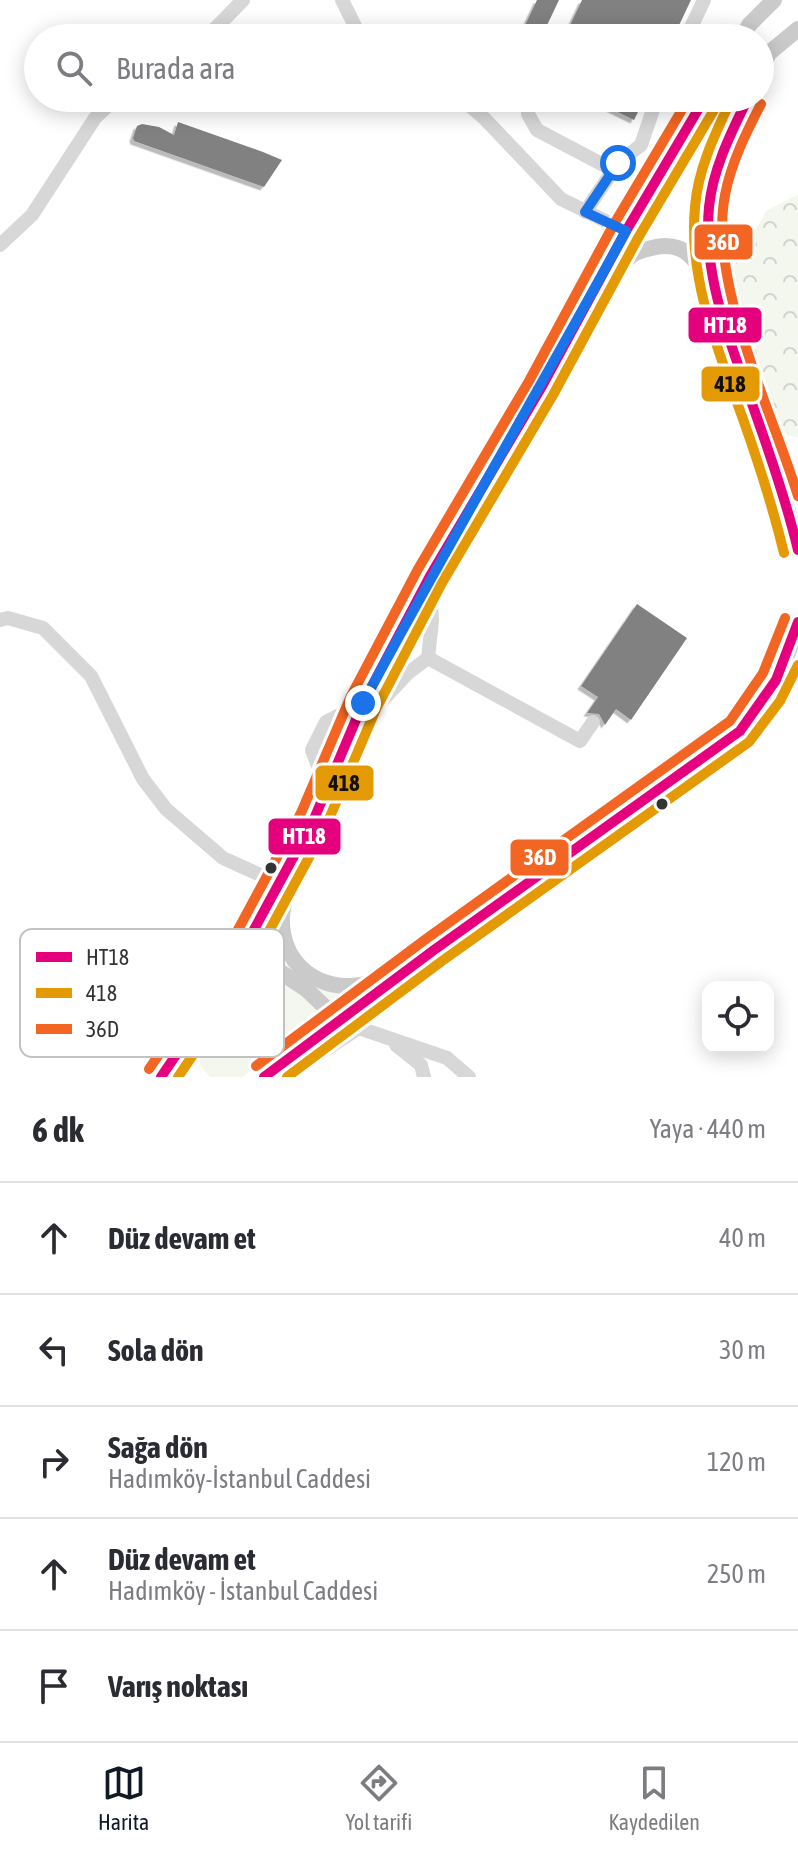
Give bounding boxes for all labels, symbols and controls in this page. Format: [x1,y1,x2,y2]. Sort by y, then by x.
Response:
search box [24,24,774,112]
icon: search [52,46,96,90]
text: Burada ara [116,51,235,85]
route start [600,145,636,181]
line badge: 36D [693,223,754,261]
text: 36D [706,229,740,255]
line badge: HT18 [687,306,763,344]
text: HT18 [703,312,747,338]
line badge: 418 [700,365,761,403]
text: 418 [713,371,746,397]
route end [345,685,381,721]
line badge: 418 [314,764,375,802]
text: 418 [327,770,360,796]
unlabelled marker [654,796,670,812]
line badge: HT18 [267,817,342,856]
text: HT18 [282,823,326,849]
line badge: 36D [509,838,570,877]
text: 36D [523,844,557,870]
unlabelled marker [263,860,279,876]
legend [20,929,284,1057]
text: HT18 [86,944,129,970]
text: 418 [86,980,117,1006]
map controls [702,981,774,1053]
button: locate [702,981,774,1053]
text: 36D [86,1016,119,1042]
text: 6 dk [32,1110,84,1149]
text: Yaya · 440 m [650,1114,766,1144]
icon: ahead [32,1216,76,1260]
text: Düz devam et [108,1221,256,1255]
text: 40 m [719,1223,766,1253]
icon: left [32,1328,76,1372]
text: Sola dön [108,1333,204,1367]
text: 30 m [719,1335,766,1365]
text: Sağa dön [108,1430,208,1464]
icon: right [32,1440,76,1484]
text: 120 m [707,1447,766,1477]
text: Hadımköy-İstanbul Caddesi [108,1464,371,1494]
text: Düz devam et [108,1542,256,1576]
icon: ahead [32,1552,76,1596]
text: 250 m [707,1559,766,1589]
text: Hadımköy - İstanbul Caddesi [108,1576,378,1606]
icon: arrive [32,1664,76,1708]
text: Varış noktası [108,1669,248,1703]
tab: Harita [98,1761,149,1835]
tab: Yol tarifi [345,1761,412,1835]
tab: Kaydedilen [608,1761,700,1835]

